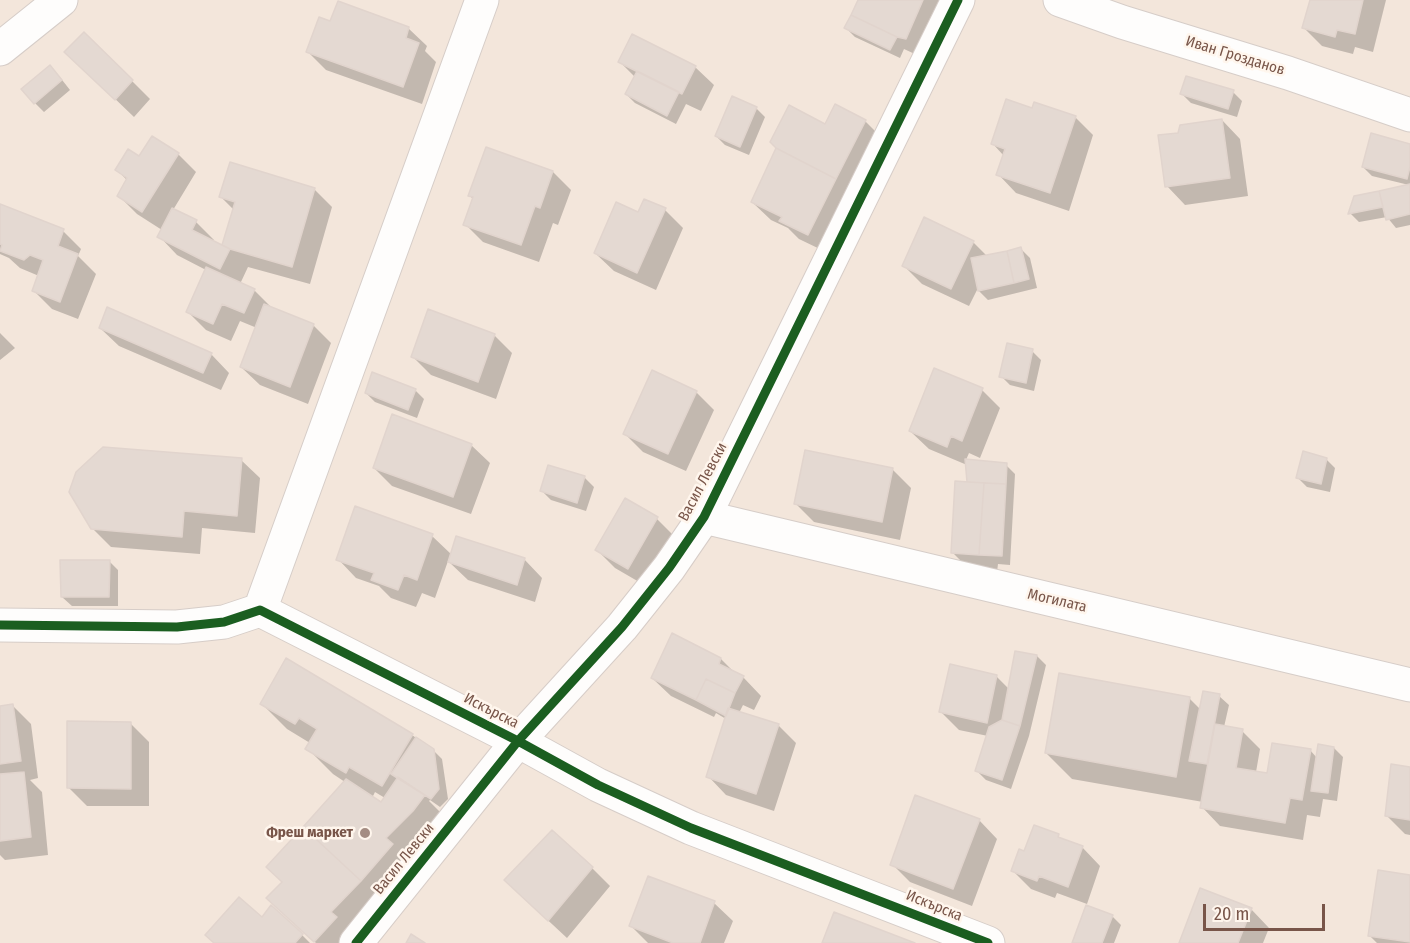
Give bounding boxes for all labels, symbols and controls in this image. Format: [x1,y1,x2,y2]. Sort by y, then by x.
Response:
street label: Иван Грозданов [1183,32,1287,80]
street label: Васил Левски [675,440,731,524]
street label: Могилата [1026,585,1088,617]
street label: Искърска [461,690,521,732]
street label: Васил Левски [370,820,438,898]
place label: Фреш маркет [266,824,353,842]
marker: Фреш маркет [358,826,372,840]
street label: Искърска [903,887,965,925]
scale bar [1206,892,1328,930]
text: 20 m [1214,903,1249,925]

